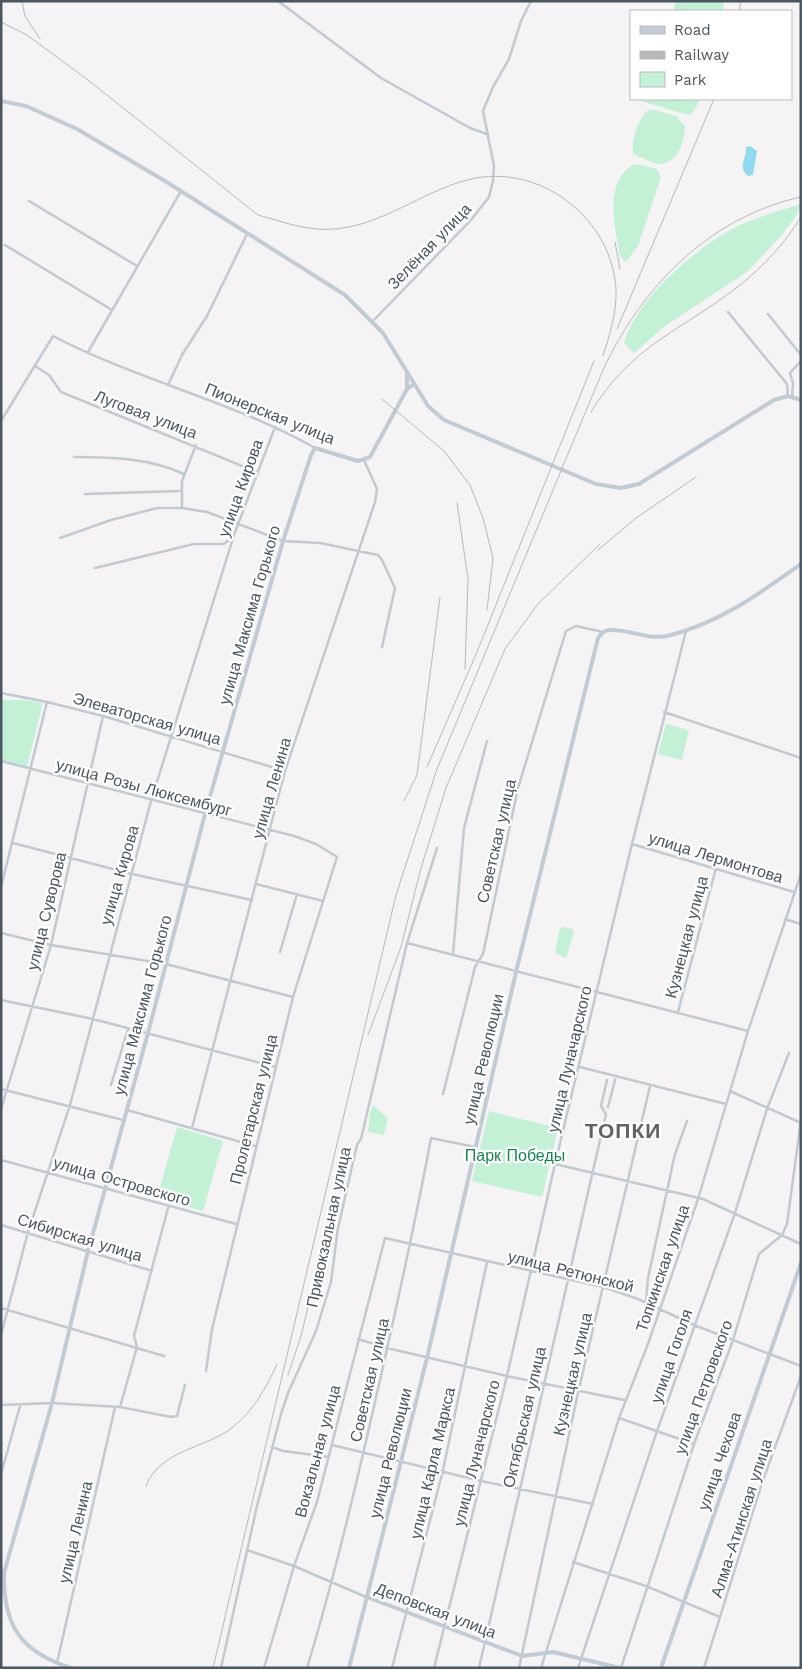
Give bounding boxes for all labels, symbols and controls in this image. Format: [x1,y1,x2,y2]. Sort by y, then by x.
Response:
legend [630,10,792,100]
text: Road [674,21,711,39]
text: Railway [674,46,729,64]
text: Park [674,71,707,89]
street label: Зелёная улица [384,199,475,293]
street label: Пионерская улица [202,379,338,448]
street label: Луговая улица [92,386,200,443]
street label: улица Кирова [214,437,267,540]
street label: улица Максима Горького [215,523,284,707]
street label: Элеваторская улица [71,688,223,749]
street label: улица Ленина [248,735,295,841]
street label: улица Розы Люксембург [54,755,234,820]
street label: Советская улица [473,777,520,905]
street label: улица Кирова [96,823,143,927]
street label: улица Лермонтова [646,828,786,887]
street label: улица Суворова [23,850,70,972]
street label: Кузнецкая улица [661,874,712,1000]
street label: улица Максима Горького [109,913,176,1097]
street label: улица Луначарского [543,984,596,1134]
street label: улица Революции [459,992,508,1126]
street label: Пролетарская улица [226,1032,281,1186]
district label: ТОПКИ [585,1118,661,1143]
street label: Привокзальная улица [302,1145,355,1309]
park label: Парк Победы [465,1146,565,1165]
street label: улица Островского [51,1153,193,1210]
street label: Топкинская улица [632,1202,693,1334]
street label: Сибирская улица [15,1209,145,1266]
street label: улица Ретюнской [506,1247,636,1296]
street label: улица Гоголя [647,1307,696,1406]
street label: Кузнецкая улица [549,1311,596,1438]
street label: Советская улица [346,1316,393,1444]
street label: улица Петровского [670,1317,737,1457]
street label: Октябрьская улица [499,1345,550,1490]
street label: улица Луначарского [449,1378,504,1528]
street label: Вокзальная улица [291,1383,344,1520]
street label: улица Карла Маркса [406,1385,459,1541]
street label: улица Революции [365,1386,416,1520]
street label: улица Чехова [694,1409,745,1513]
street label: Алма-Атинская улица [707,1436,776,1600]
street label: улица Ленина [54,1479,97,1585]
street label: Деповская улица [373,1579,499,1642]

